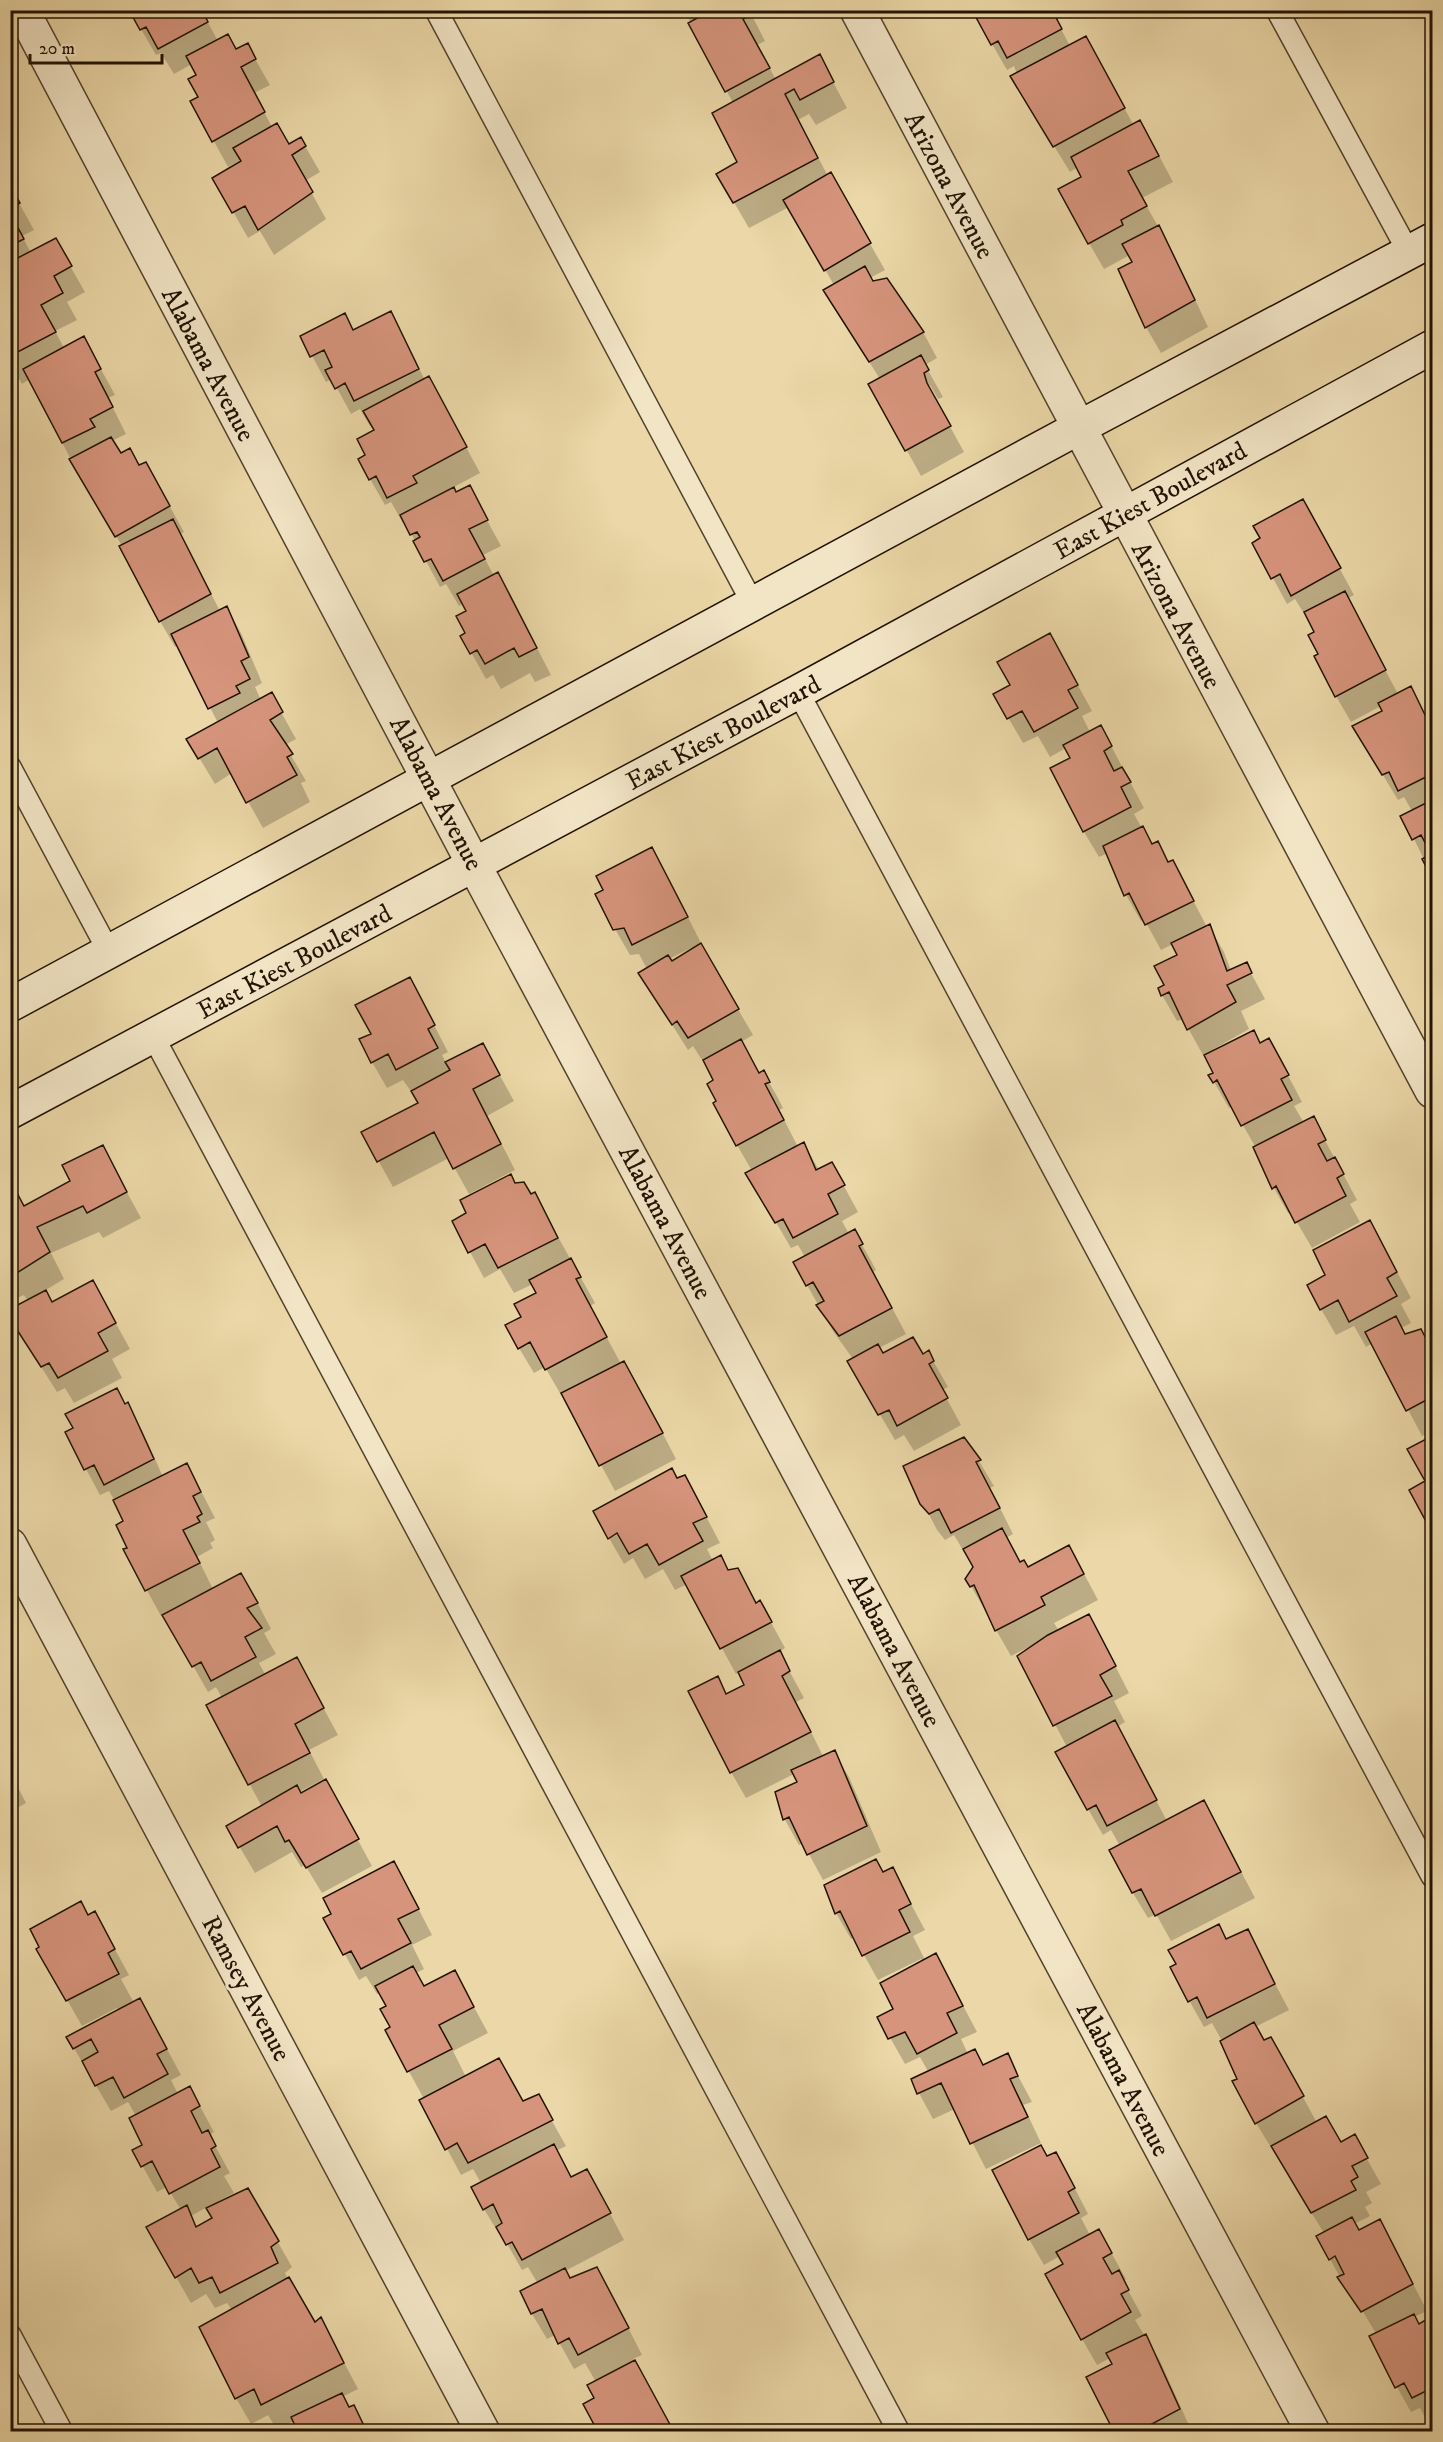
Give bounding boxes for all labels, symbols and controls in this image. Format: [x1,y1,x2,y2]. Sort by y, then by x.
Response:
scale bar [30,27,162,65]
text: 20 m [39,38,75,60]
street label: Arizona Avenue [896,106,1001,265]
street label: Alabama Avenue [153,282,262,447]
street label: East Kiest Boulevard [1048,435,1253,568]
street label: Arizona Avenue [1123,536,1228,695]
street label: East Kiest Boulevard [621,668,827,798]
street label: Alabama Avenue [381,711,490,876]
street label: East Kiest Boulevard [192,897,398,1027]
street label: Alabama Avenue [610,1140,719,1305]
street label: Alabama Avenue [839,1568,948,1733]
street label: Ramsey Avenue [194,1910,298,2067]
street label: Alabama Avenue [1068,1997,1177,2162]

